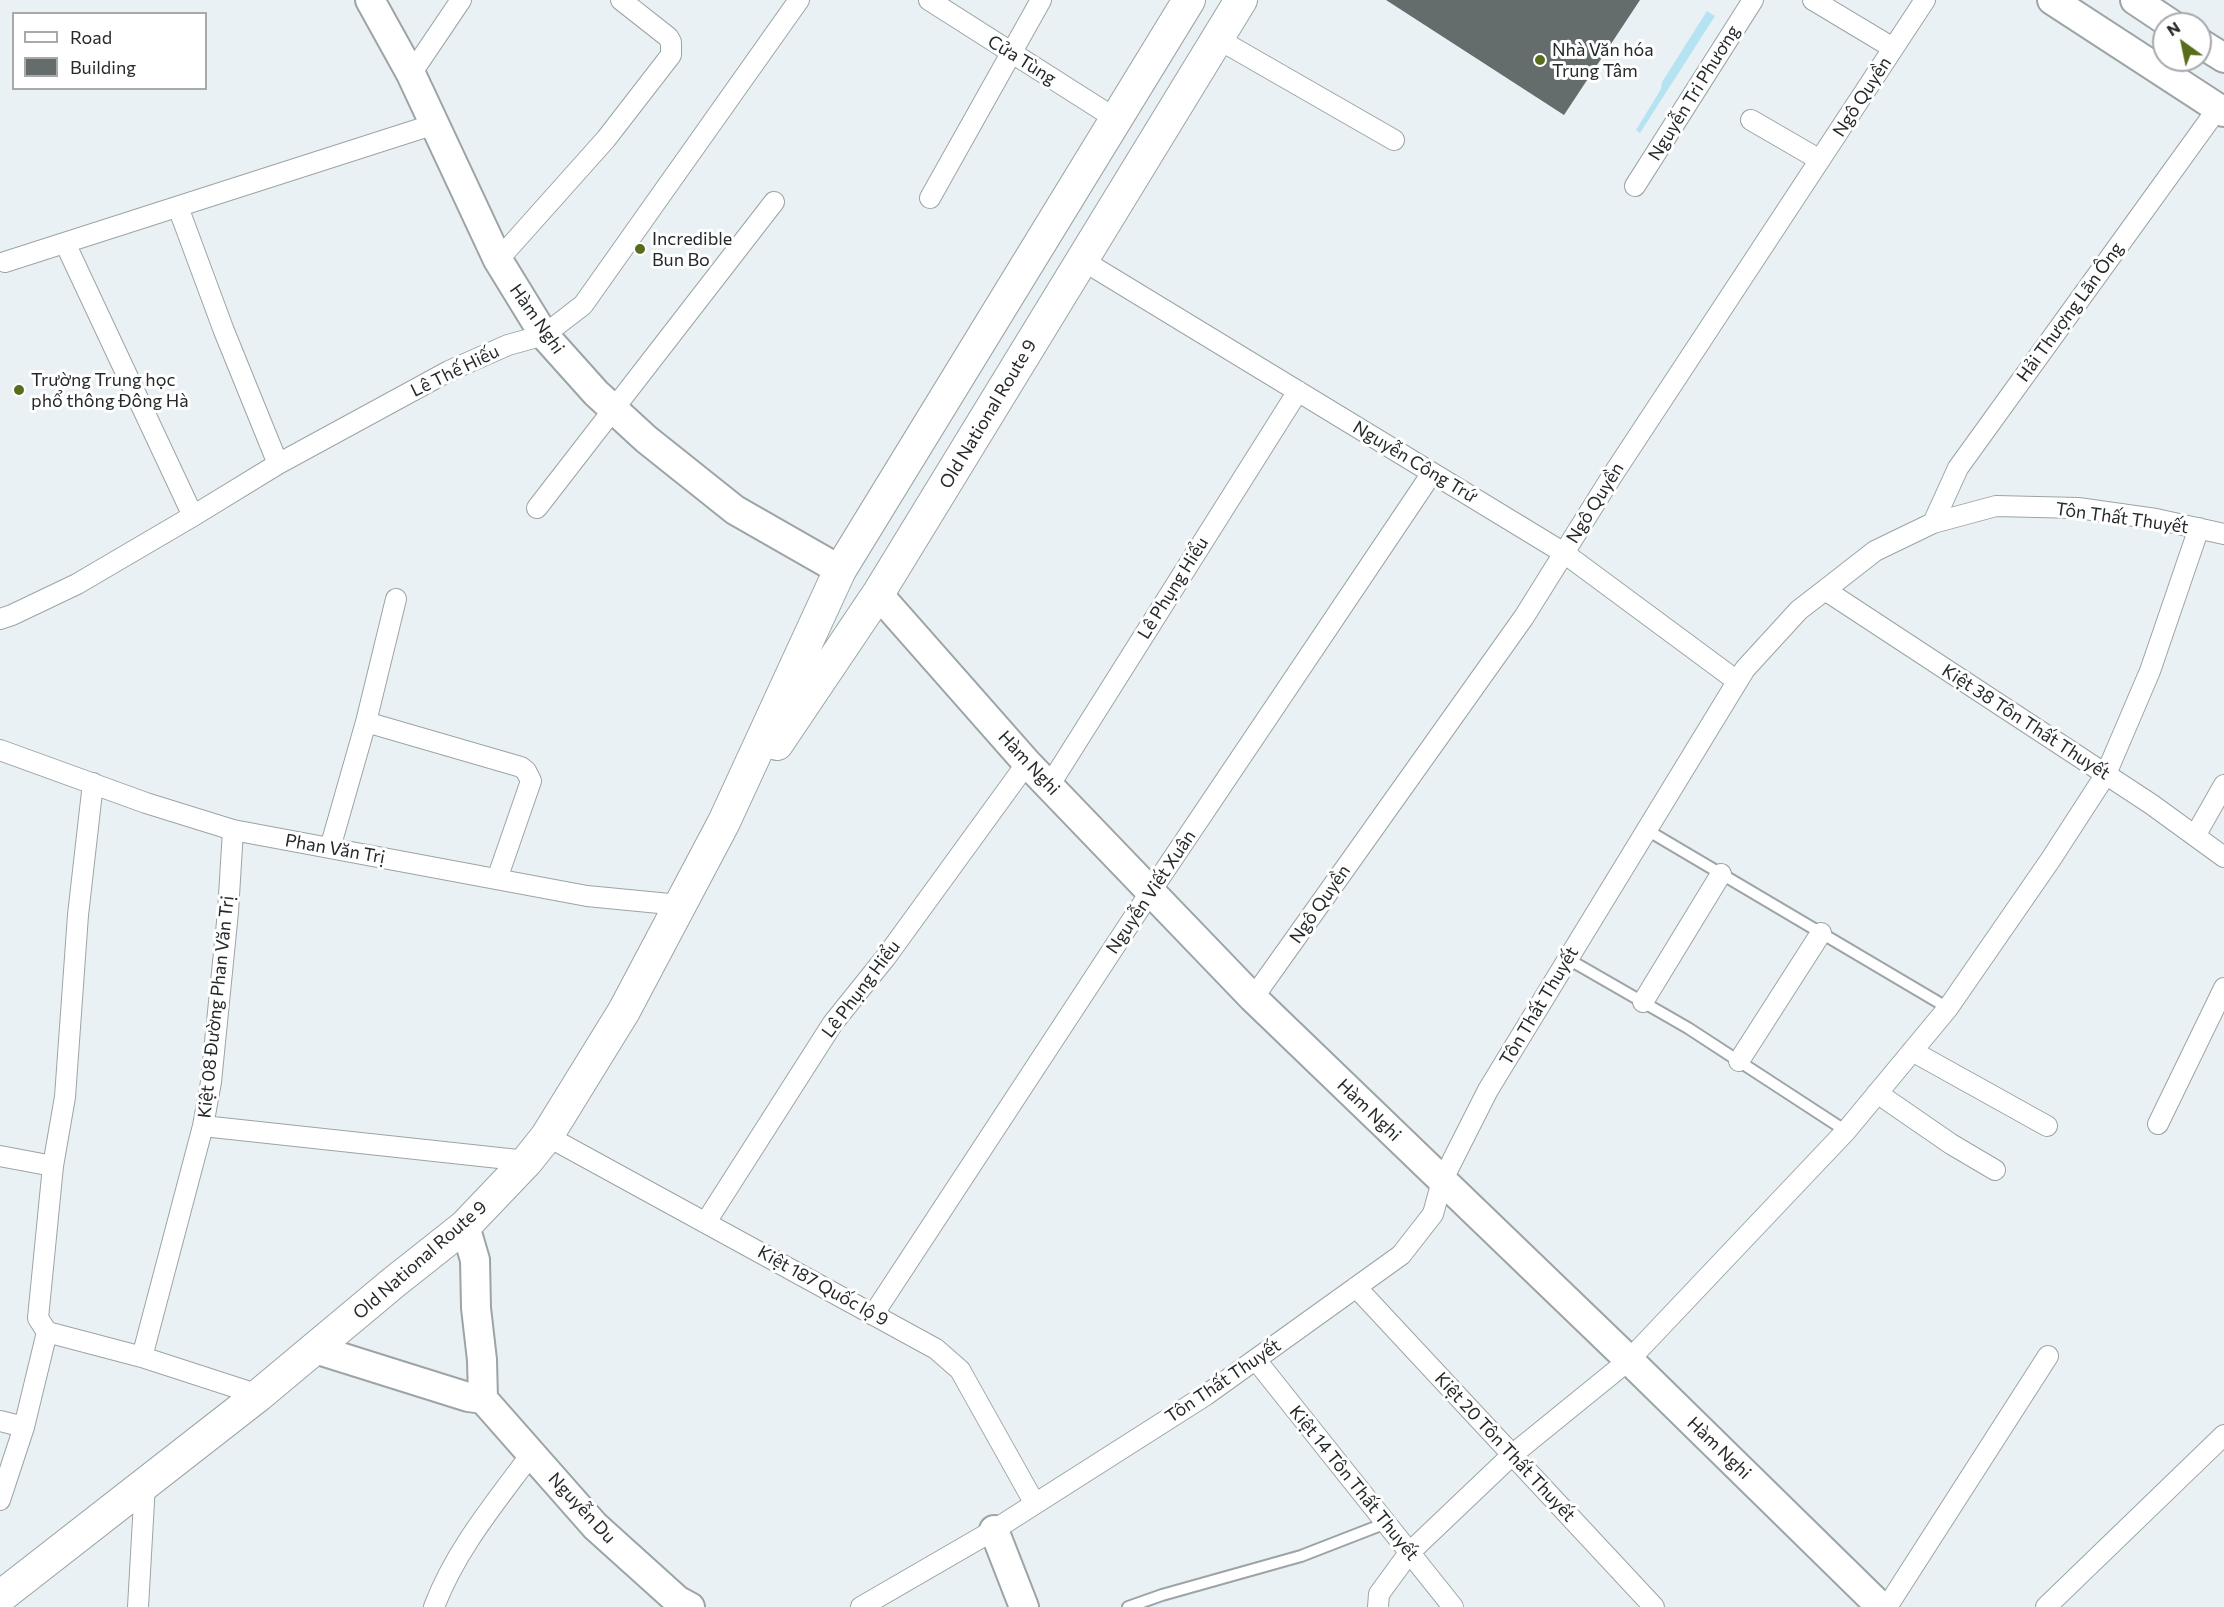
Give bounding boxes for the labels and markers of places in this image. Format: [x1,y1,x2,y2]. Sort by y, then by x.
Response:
place label: Nhà Văn hóa Trung Tâm [1552,39,1654,82]
marker: Nhà Văn hóa Trung Tâm [1533,53,1547,67]
place label: Incredible Bun Bo [652,228,732,270]
marker: Incredible Bun Bo [633,242,647,256]
place label: Trường Trung học phổ thông Đông Hà [31,369,188,412]
marker: Trường Trung học phổ thông Đông Hà [12,383,26,397]

